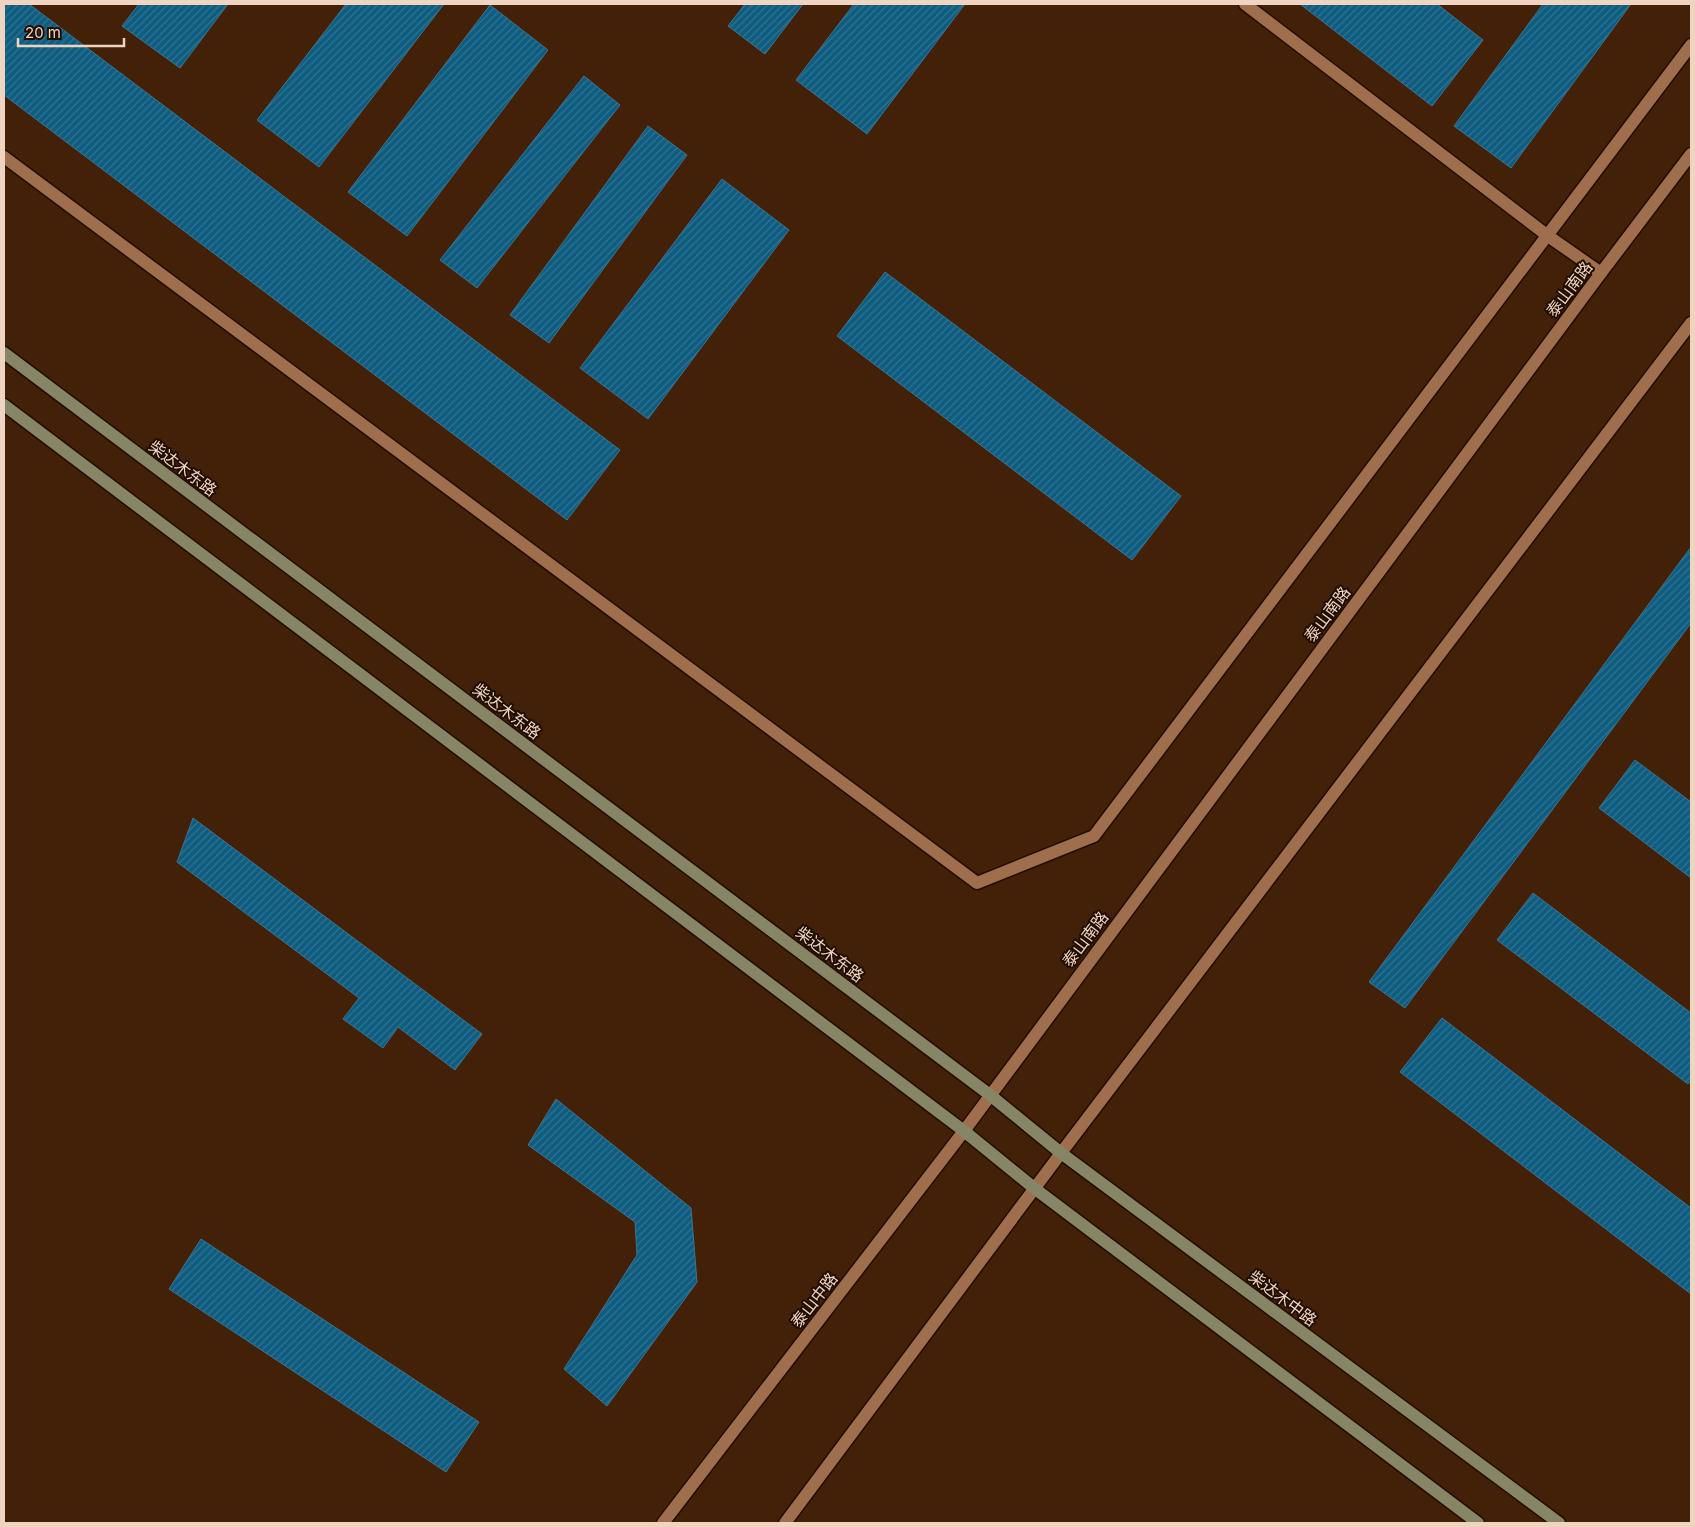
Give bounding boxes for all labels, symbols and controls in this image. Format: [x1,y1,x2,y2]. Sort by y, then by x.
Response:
scale bar [18,15,124,47]
text: 20 m [25,23,61,42]
street label: 泰山南路 [1542,257,1596,321]
street label: 柴达木东路 [145,436,221,500]
street label: 泰山南路 [1300,582,1354,646]
street label: 柴达木东路 [469,679,545,743]
street label: 泰山南路 [1058,907,1112,971]
street label: 柴达木东路 [792,922,868,986]
street label: 柴达木中路 [1245,1266,1321,1330]
street label: 泰山中路 [786,1269,842,1331]

